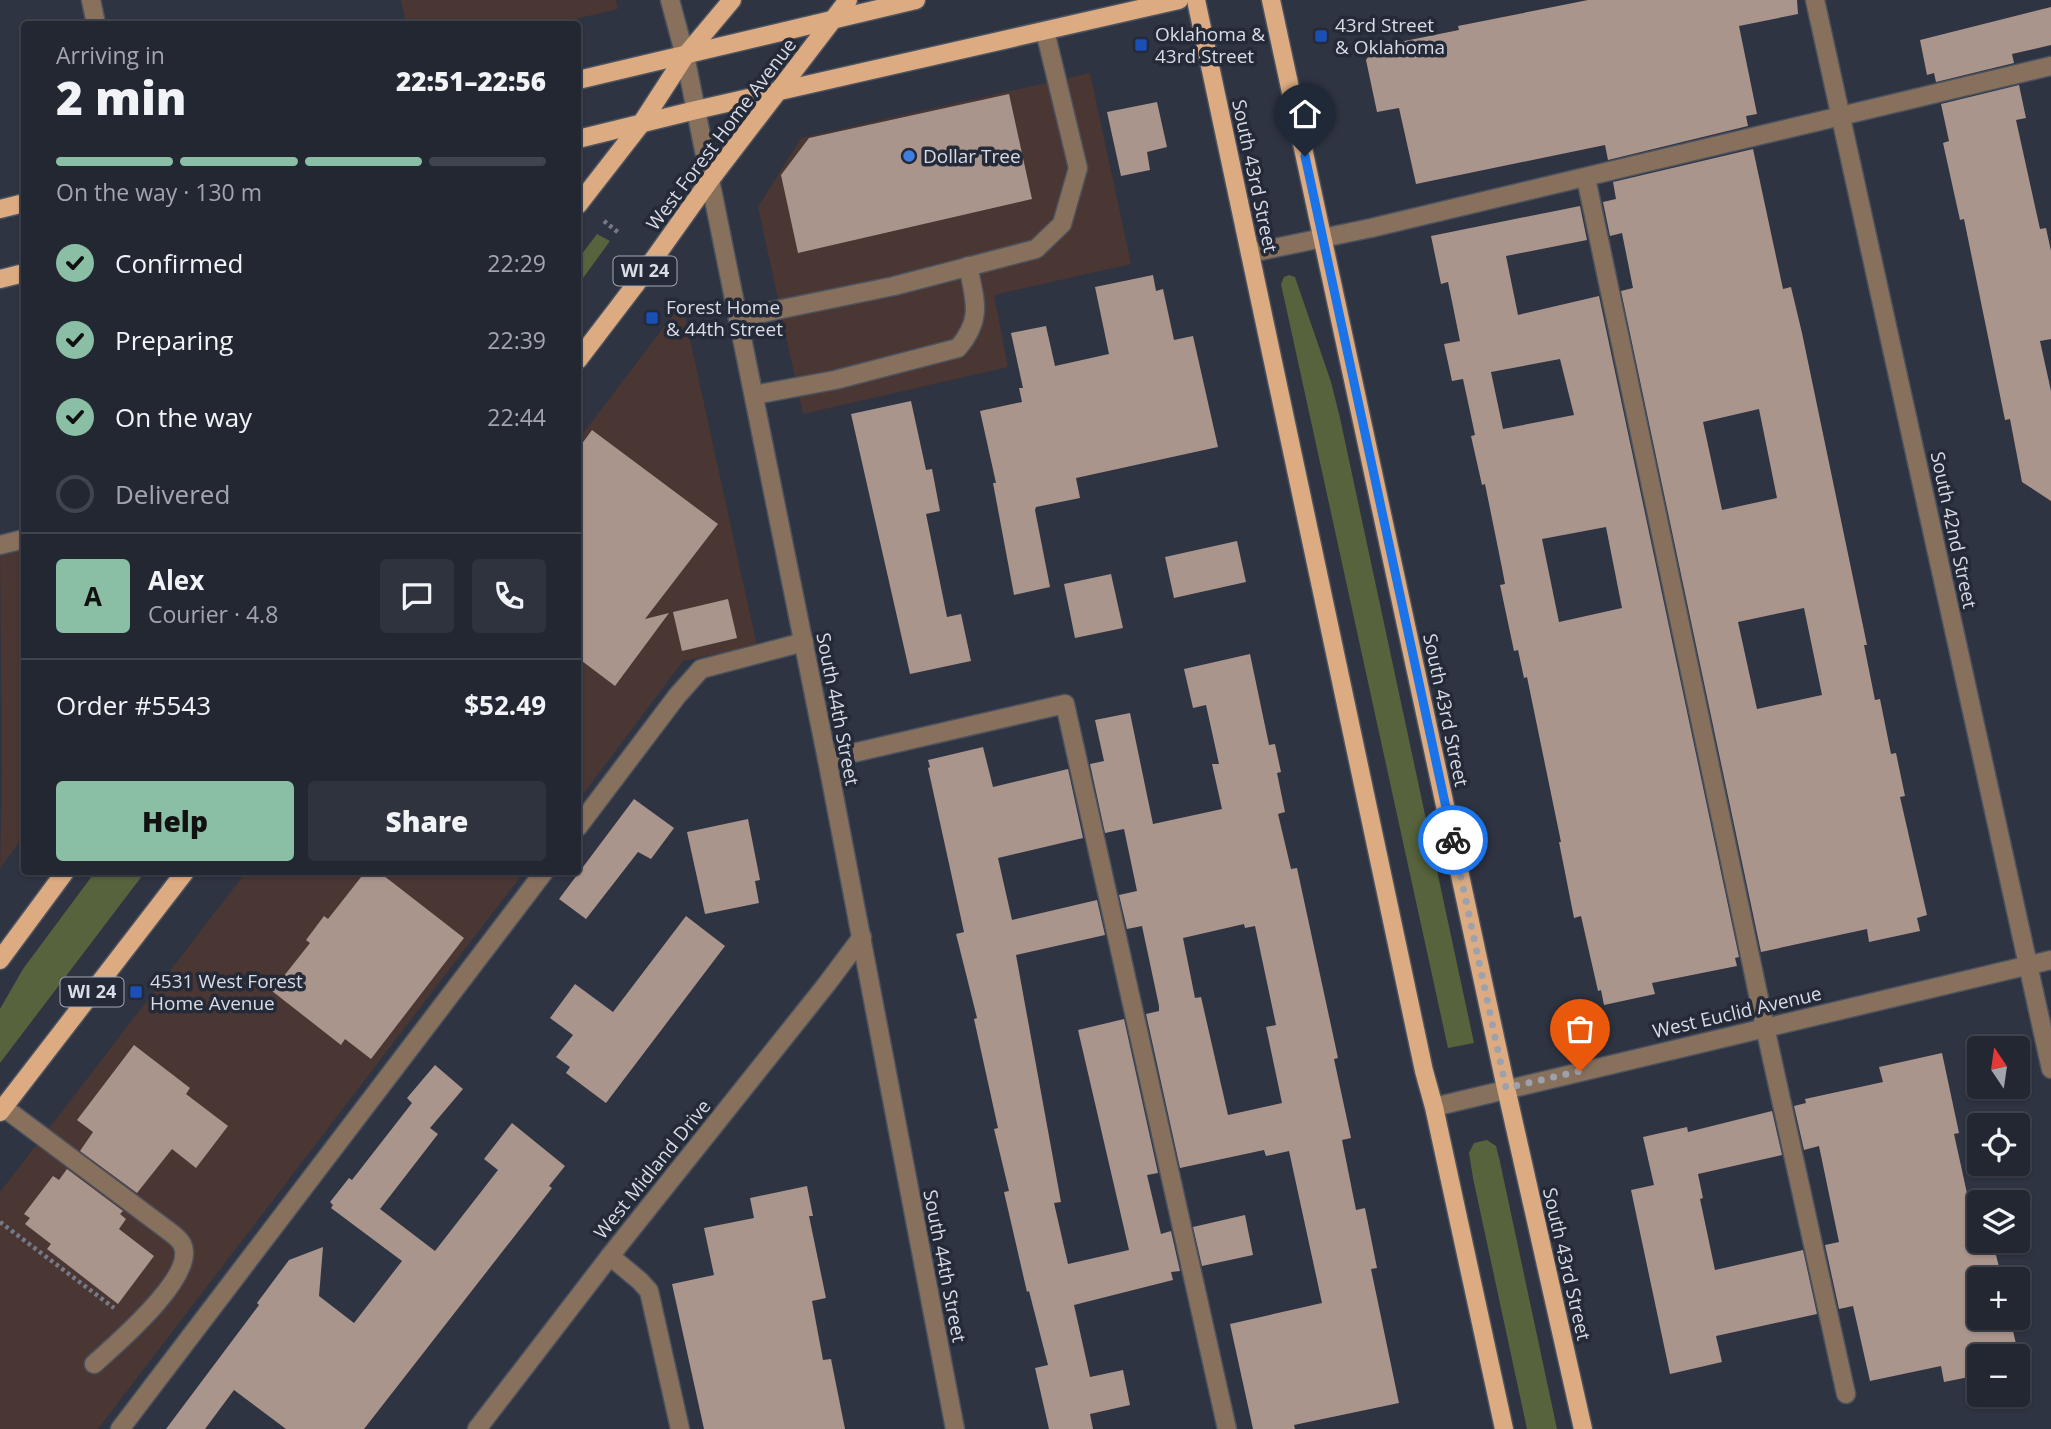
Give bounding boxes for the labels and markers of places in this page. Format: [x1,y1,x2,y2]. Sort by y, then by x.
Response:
place label: 43rd Street & Oklahoma [1335,12,1445,60]
place label: Oklahoma & 43rd Street [1155,21,1265,69]
marker: 43rd Street & Oklahoma [1313,28,1329,44]
marker: Oklahoma & 43rd Street [1133,37,1149,53]
pin [1275,84,1335,156]
place label: Dollar Tree [923,143,1021,169]
marker: Dollar Tree [901,148,917,164]
place label: Forest Home & 44th Street [666,294,783,342]
marker: Forest Home & 44th Street [644,310,660,326]
place label: 4531 West Forest Home Avenue [150,968,303,1016]
marker: 4531 West Forest Home Avenue [128,984,144,1000]
pin [1550,999,1610,1071]

